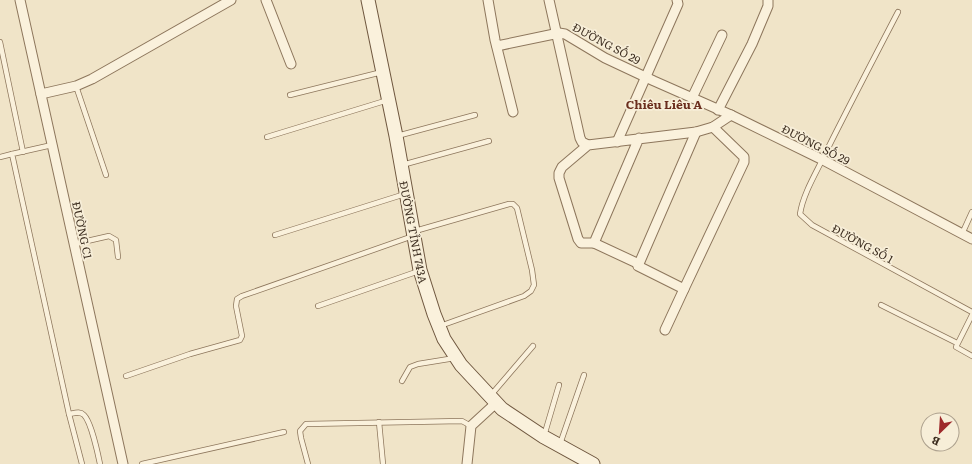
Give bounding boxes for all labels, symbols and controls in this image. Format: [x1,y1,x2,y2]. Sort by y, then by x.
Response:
street label: ĐƯỜNG SỐ 29 [570,18,644,68]
district label: Chiêu Liêu A [626,95,702,113]
street label: ĐƯỜNG SỐ 29 [779,120,853,168]
street label: ĐƯỜNG TỈNH 743A [396,179,432,285]
street label: ĐƯỜNG C1 [69,200,97,261]
street label: ĐƯỜNG SỐ 1 [829,220,897,267]
north arrow [920,412,960,452]
text: B [928,433,942,451]

